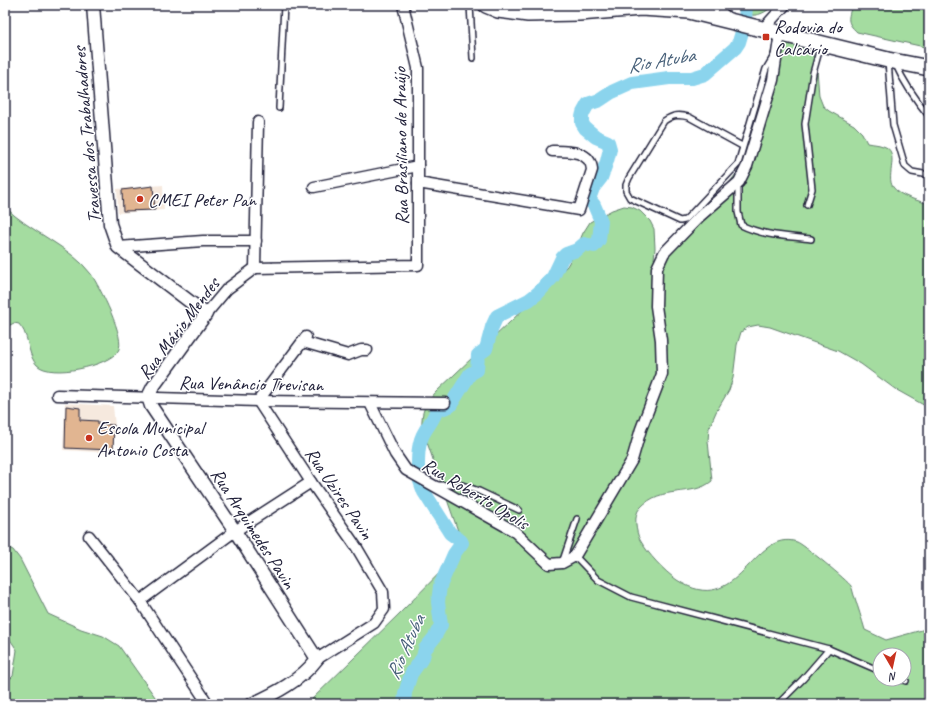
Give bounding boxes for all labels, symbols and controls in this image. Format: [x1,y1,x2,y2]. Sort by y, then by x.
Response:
place label: Rodovia do Calcário [774,15,844,61]
marker: Rodovia do Calcário [761,32,771,42]
water label: Rio Atuba [625,42,699,79]
street label: Travessa dos Trabalhadores [67,43,107,224]
street label: Rua Brasiliano de Araújo [388,66,414,225]
place label: CMEI Peter Pan [148,188,258,212]
marker: CMEI Peter Pan [135,194,145,204]
street label: Rua Mário Mendes [133,271,226,384]
street label: Rua Venâncio Trevisan [179,371,325,397]
place label: Escola Municipal Antonio Costa [97,416,207,462]
marker: Escola Municipal Antonio Costa [84,433,94,443]
street label: Rua Uzires Pavin [300,443,379,545]
street label: Rua Roberto Opolis [418,452,535,536]
street label: Rua Arquimedes Pavin [205,464,301,594]
water label: Rio Atuba [380,609,432,683]
north arrow [872,647,912,687]
text: N [887,669,898,685]

